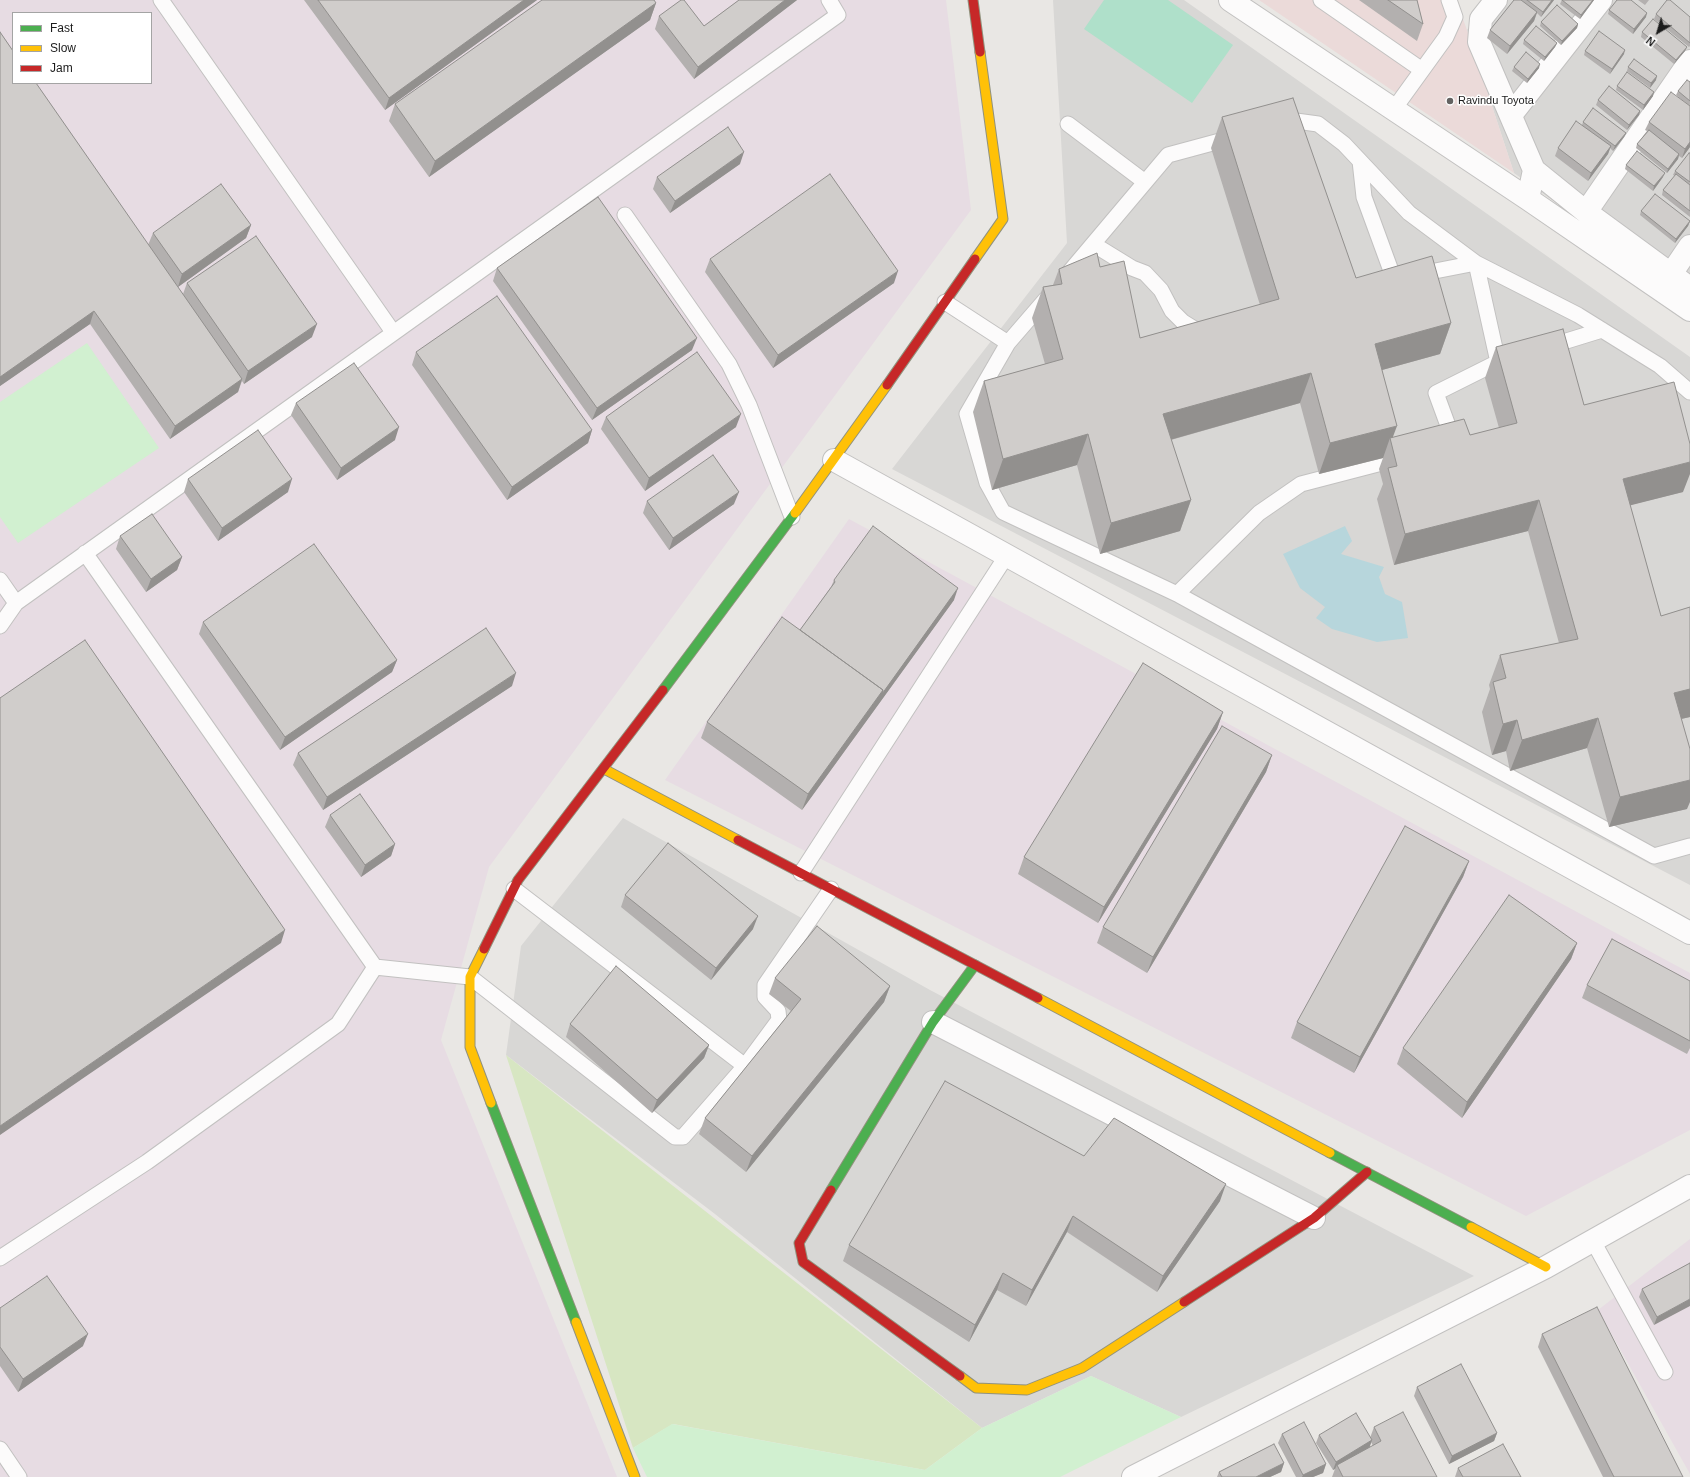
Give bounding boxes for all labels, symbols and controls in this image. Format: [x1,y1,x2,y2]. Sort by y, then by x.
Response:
legend [12,12,152,84]
north arrow [1638,12,1678,52]
text: Fast [50,21,73,35]
text: N [1644,34,1657,49]
text: Slow [50,41,76,55]
text: Jam [50,61,73,75]
place label: Ravindu Toyota [1458,94,1534,108]
marker: Ravindu Toyota [1445,96,1455,106]

